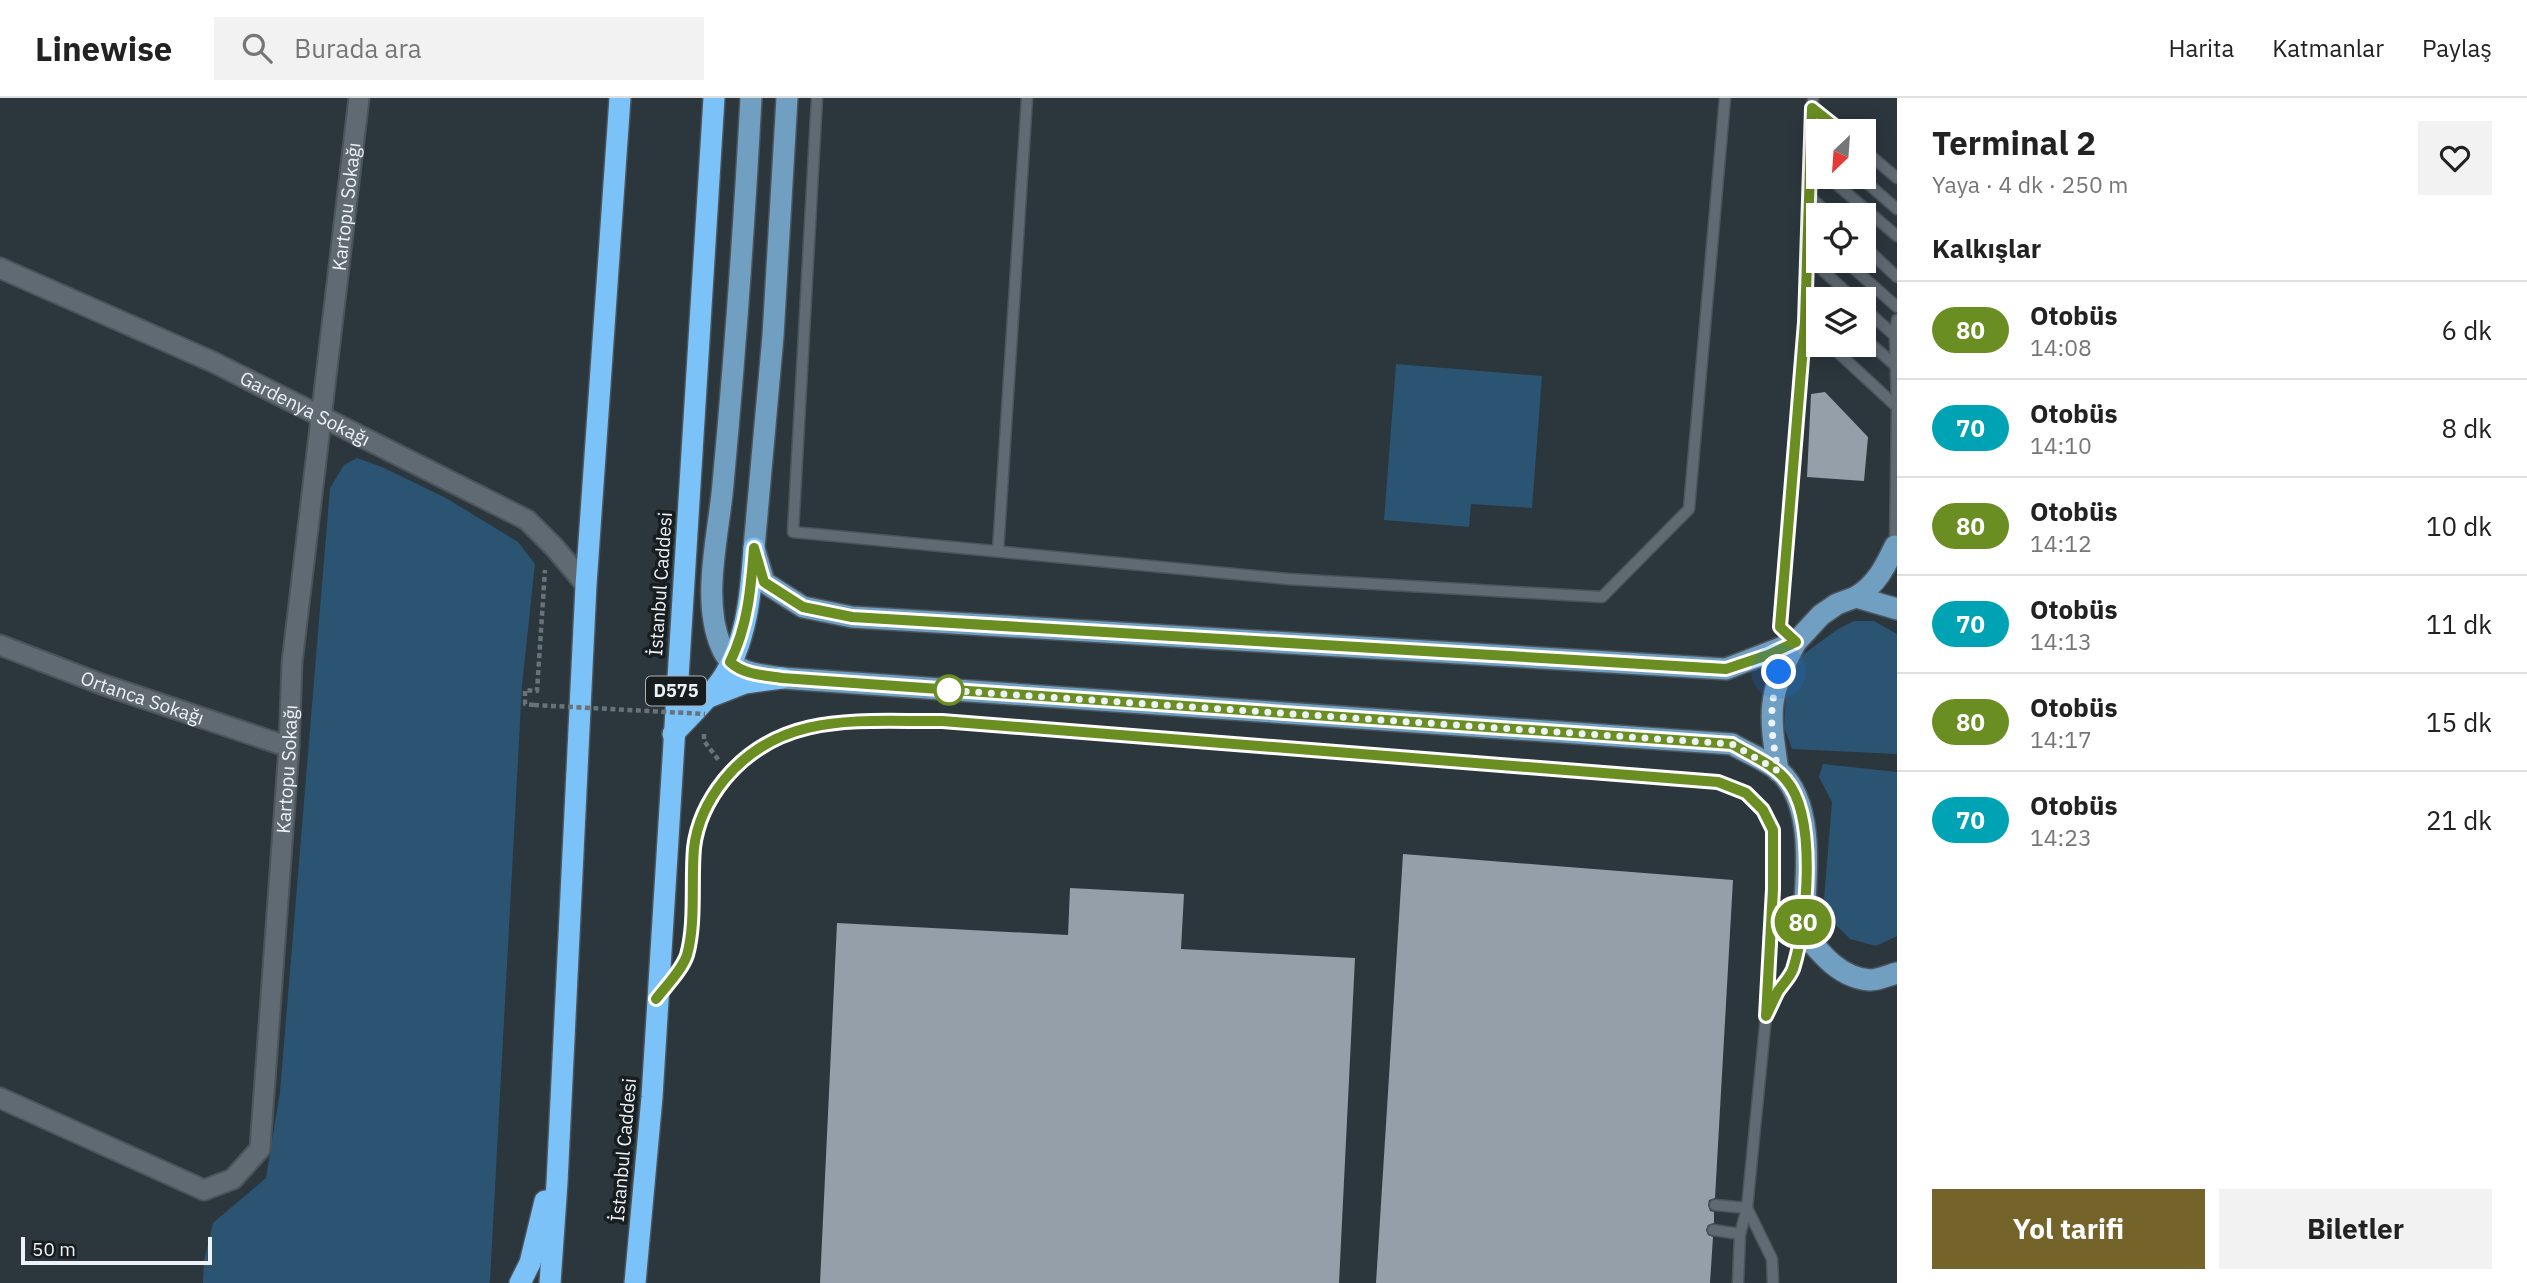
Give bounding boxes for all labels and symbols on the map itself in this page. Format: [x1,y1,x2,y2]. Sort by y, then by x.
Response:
north arrow [1806,119,1876,189]
street label: Kartopu Sokağı [327,141,366,272]
street label: Gardenya Sokağı [236,366,374,451]
street label: İstanbul Caddesi [643,511,677,657]
your location [1761,654,1796,689]
street label: Ortanca Sokağı [77,665,207,730]
unlabelled marker [934,675,964,705]
road number: D575 [646,676,706,706]
street label: Kartopu Sokağı [271,704,303,834]
line badge: 80 [1772,899,1834,945]
street label: İstanbul Caddesi [605,1077,641,1223]
scale bar [21,1234,212,1266]

